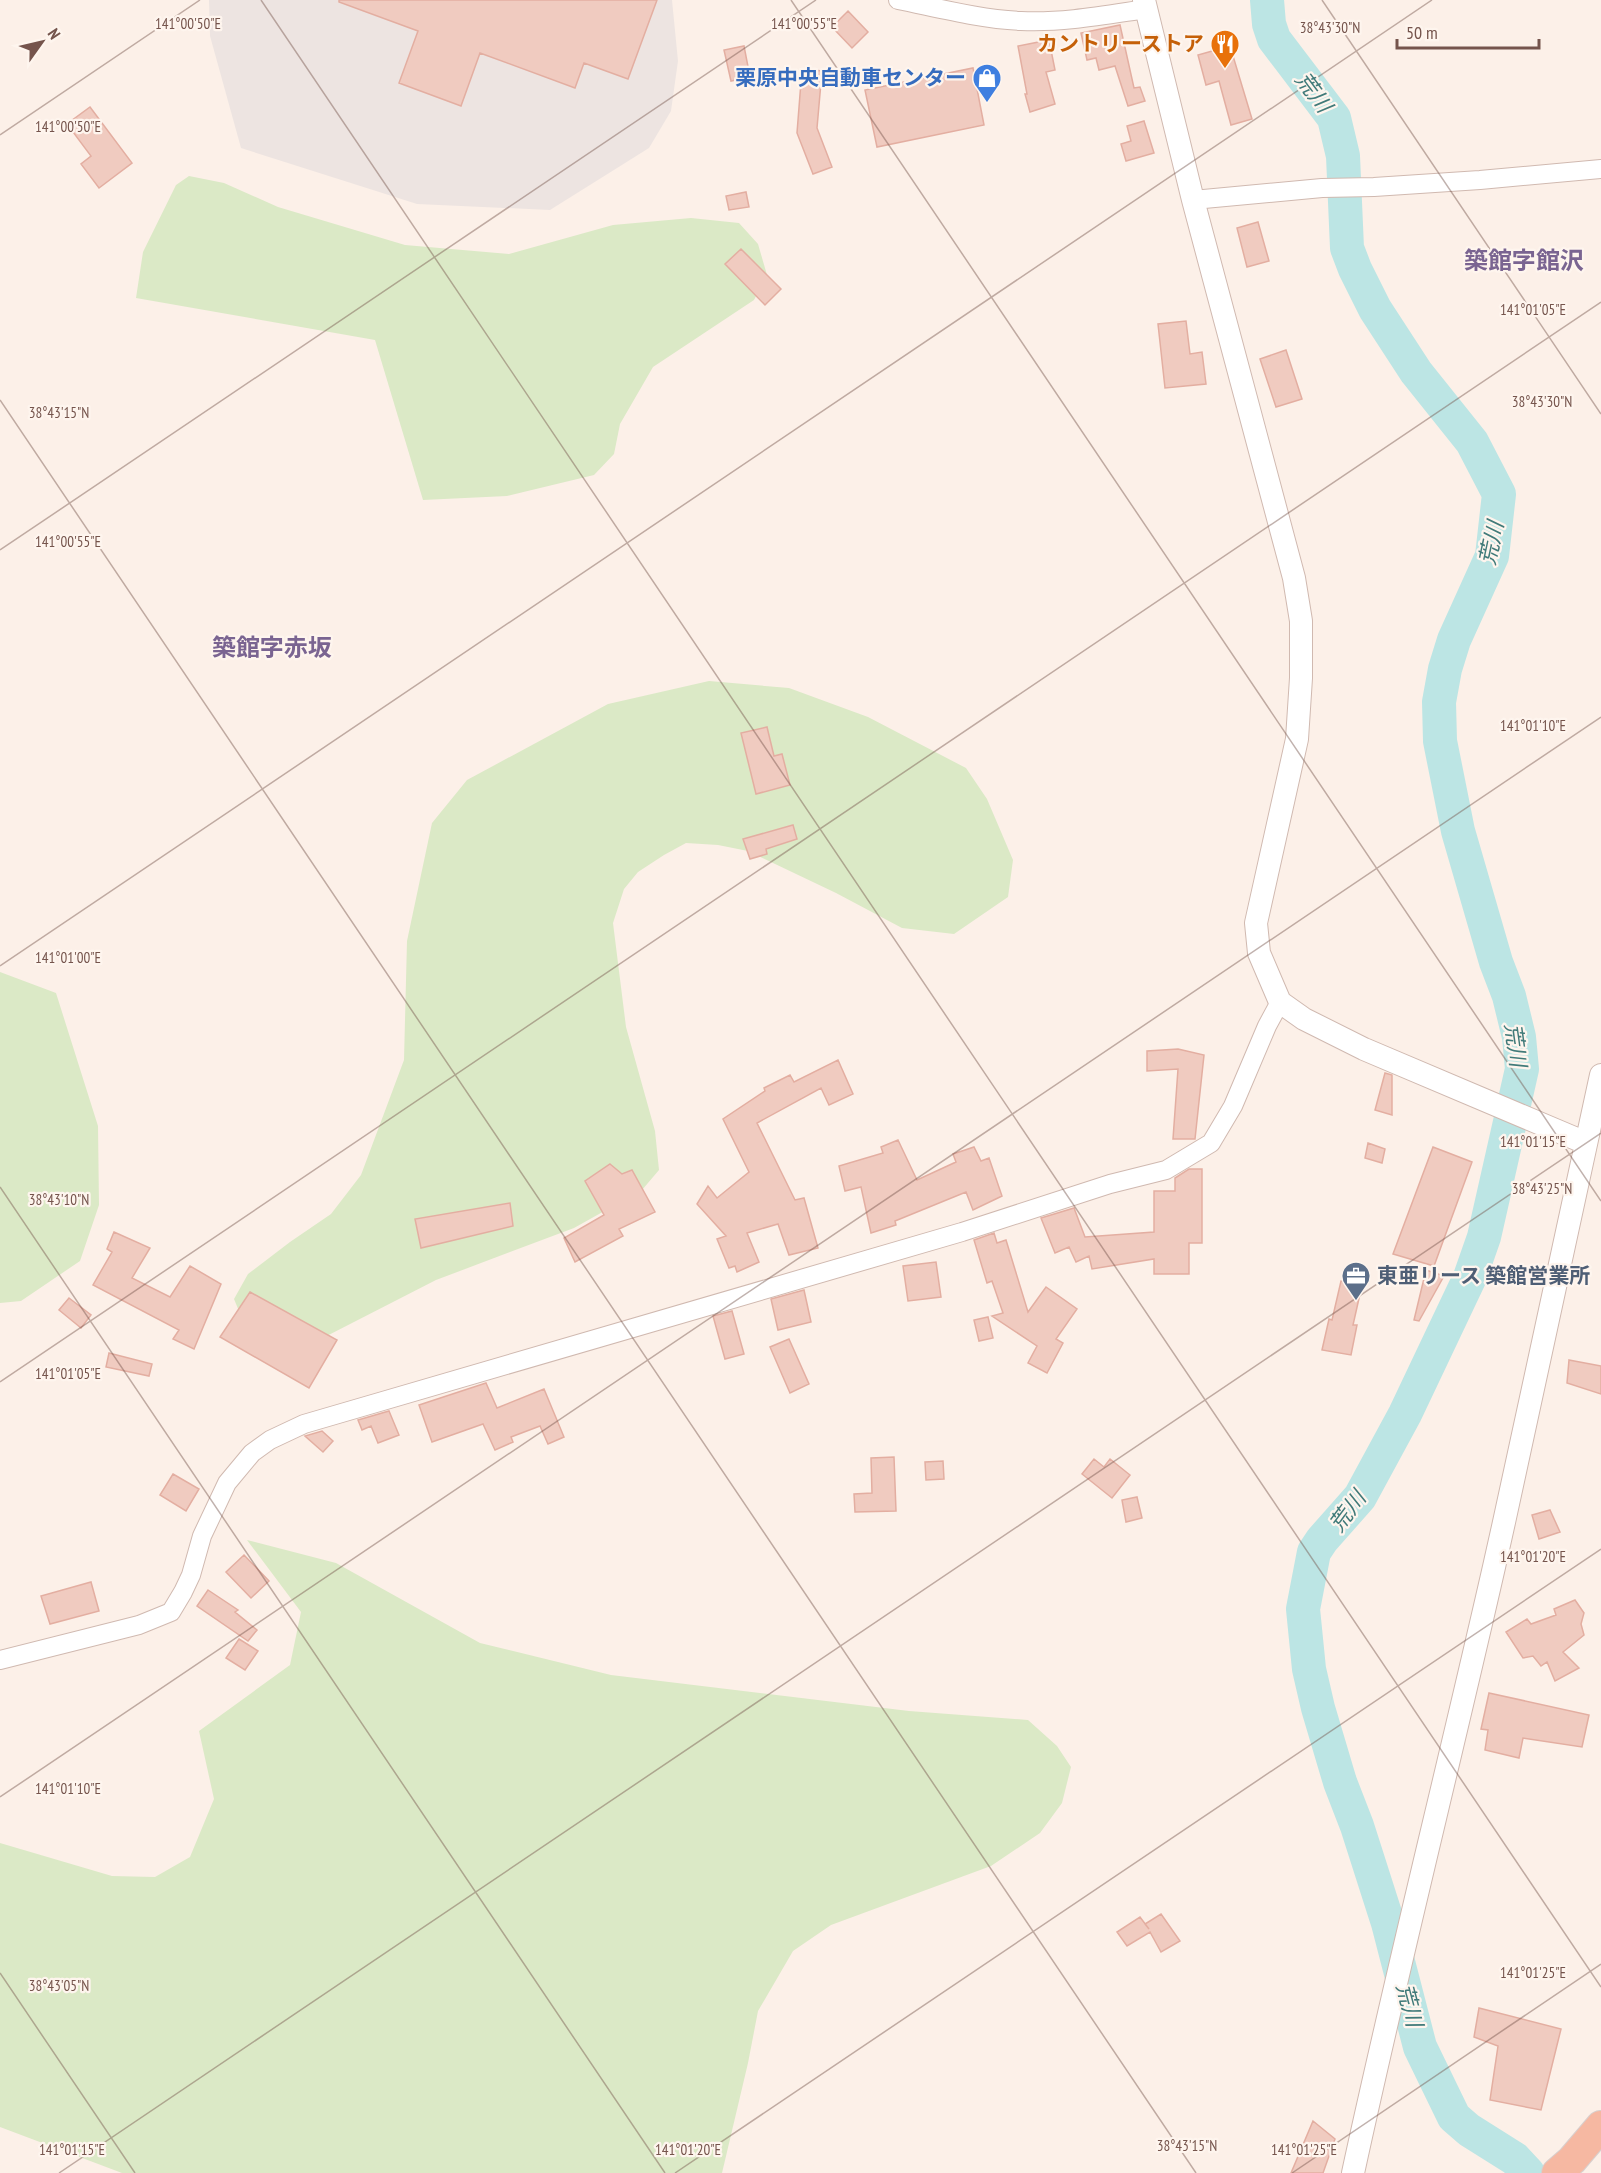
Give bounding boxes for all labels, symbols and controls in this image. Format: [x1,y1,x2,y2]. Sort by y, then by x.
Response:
north arrow [12,12,72,72]
scale bar [1397,12,1540,50]
text: 141°00'50"E [155,14,221,33]
text: 141°00'55"E [771,14,837,33]
text: 38°43'30"N [1300,18,1360,37]
text: 50 m [1406,21,1438,44]
text: N [44,24,65,43]
restaurant icon: カントリーストア [1209,28,1241,70]
place label: カントリーストア [1037,30,1204,57]
shop icon: 栗原中央自動車センター [971,62,1003,104]
place label: 栗原中央自動車センター [735,64,966,91]
water label: 荒川 [1290,66,1340,120]
text: 141°00'50"E [35,117,101,136]
district label: 築館字館沢 [1464,245,1584,276]
text: 141°01'05"E [1500,300,1566,319]
text: 38°43'30"N [1512,392,1572,411]
text: 38°43'15"N [29,403,89,422]
water label: 荒川 [1473,517,1510,567]
text: 141°00'55"E [35,532,101,551]
district label: 築館字赤坂 [212,632,332,663]
text: 141°01'10"E [1500,716,1566,735]
text: 141°01'00"E [35,948,101,967]
water label: 荒川 [1499,1021,1533,1071]
text: 141°01'15"E [1500,1132,1566,1151]
text: 38°43'25"N [1512,1179,1572,1198]
text: 38°43'10"N [29,1190,89,1209]
office icon: 東亜リース 築館営業所 [1340,1260,1372,1302]
place label: 東亜リース 築館営業所 [1377,1262,1590,1289]
text: 141°01'05"E [35,1364,101,1383]
water label: 荒川 [1323,1483,1373,1537]
text: 141°01'20"E [1500,1547,1566,1566]
text: 141°01'10"E [35,1779,101,1798]
text: 141°01'25"E [1500,1963,1566,1982]
text: 38°43'05"N [29,1976,89,1995]
water label: 荒川 [1391,1980,1430,2032]
text: 38°43'15"N [1157,2136,1217,2155]
text: 141°01'15"E [39,2140,105,2159]
text: 141°01'20"E [655,2140,721,2159]
text: 141°01'25"E [1271,2140,1337,2159]

